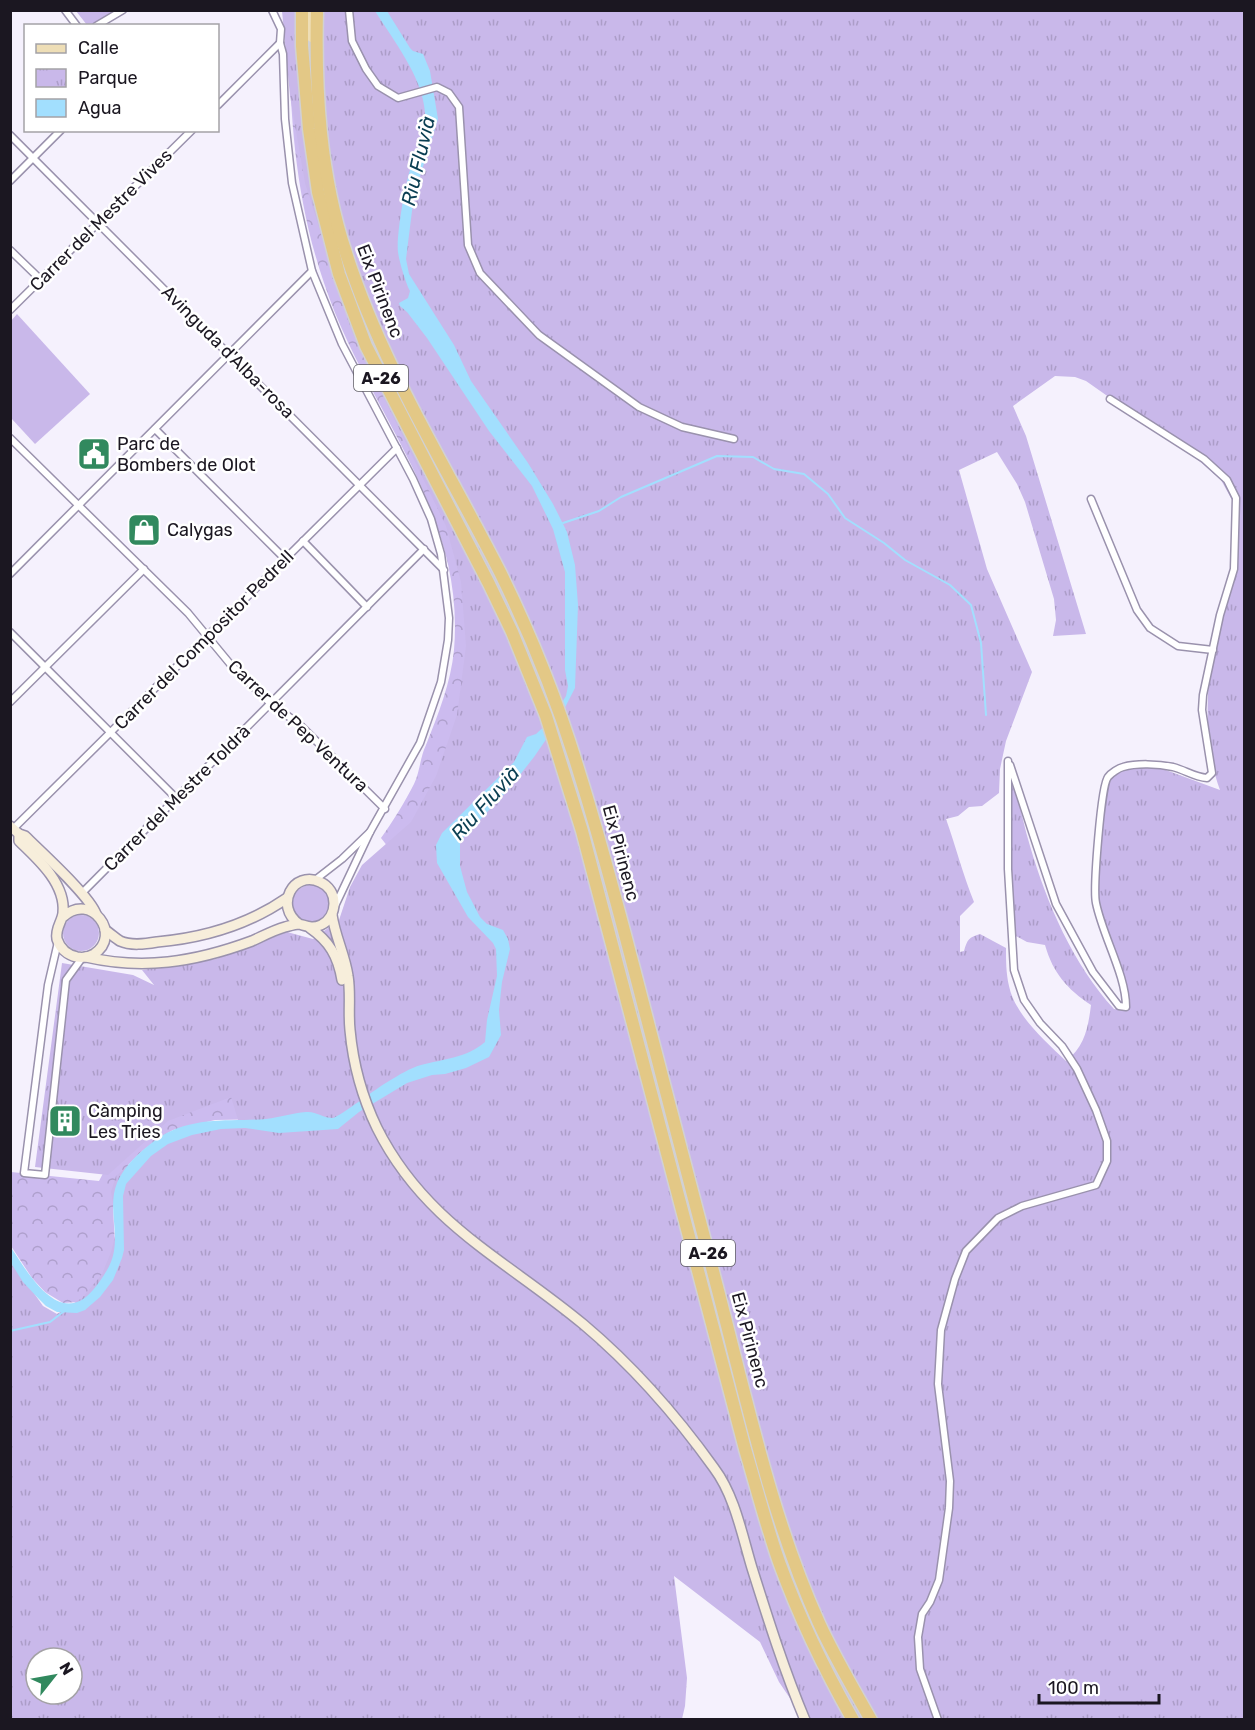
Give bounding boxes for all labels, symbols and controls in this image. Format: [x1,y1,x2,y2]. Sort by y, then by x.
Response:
legend [24,24,219,132]
text: Calle [78,37,119,59]
text: Parque [78,67,138,89]
text: Agua [78,97,121,119]
water label: Riu Fluvià [396,114,440,208]
street label: Carrer del Mestre Vives [25,144,177,296]
street label: Eix Pirinenc [352,241,408,341]
street label: Avinguda d'Alba-rosa [157,281,299,423]
road number: A-26 [354,365,408,391]
place label: Parc de Bombers de Olot [117,433,256,476]
public building icon: Parc de Bombers de Olot [76,436,112,472]
shop icon: Calygas [126,512,162,548]
place label: Calygas [167,519,233,541]
street label: Carrer del Compositor Pedrell [110,546,298,734]
street label: Carrer de Pep Ventura [223,655,373,797]
street label: Carrer del Mestre Toldrà [99,720,255,876]
water label: Riu Fluvià [446,761,525,845]
street label: Eix Pirinenc [598,803,644,903]
place label: Càmping Les Tries [88,1100,163,1143]
building icon: Càmping Les Tries [47,1103,83,1139]
road number: A-26 [681,1240,735,1266]
street label: Eix Pirinenc [727,1290,773,1390]
north arrow [24,1646,84,1706]
text: N [55,1659,78,1678]
scale bar [1039,1667,1159,1705]
text: 100 m [1048,1677,1099,1699]

